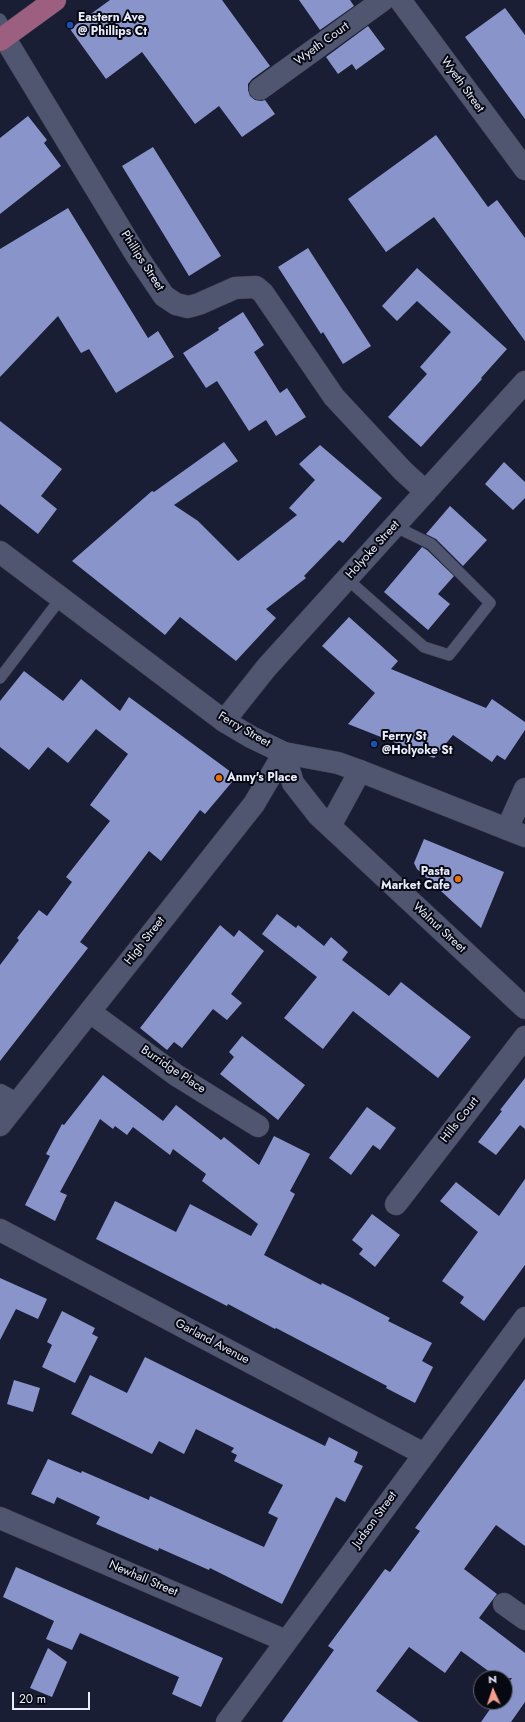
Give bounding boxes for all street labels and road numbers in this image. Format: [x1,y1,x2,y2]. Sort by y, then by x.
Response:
street label: Wyeth Court [292,19,352,69]
street label: Wyeth Street [437,55,487,115]
street label: Phillips Street [117,228,167,294]
street label: Holyoke Street [343,518,403,582]
street label: Ferry Street [215,709,273,751]
street label: Walnut Street [410,900,468,956]
street label: High Street [122,914,168,968]
street label: Burridge Place [138,1043,208,1097]
street label: Hills Court [438,1094,482,1146]
street label: Garland Avenue [172,1316,252,1368]
street label: Judson Street [350,1489,400,1551]
street label: Newhall Street [106,1558,180,1600]

